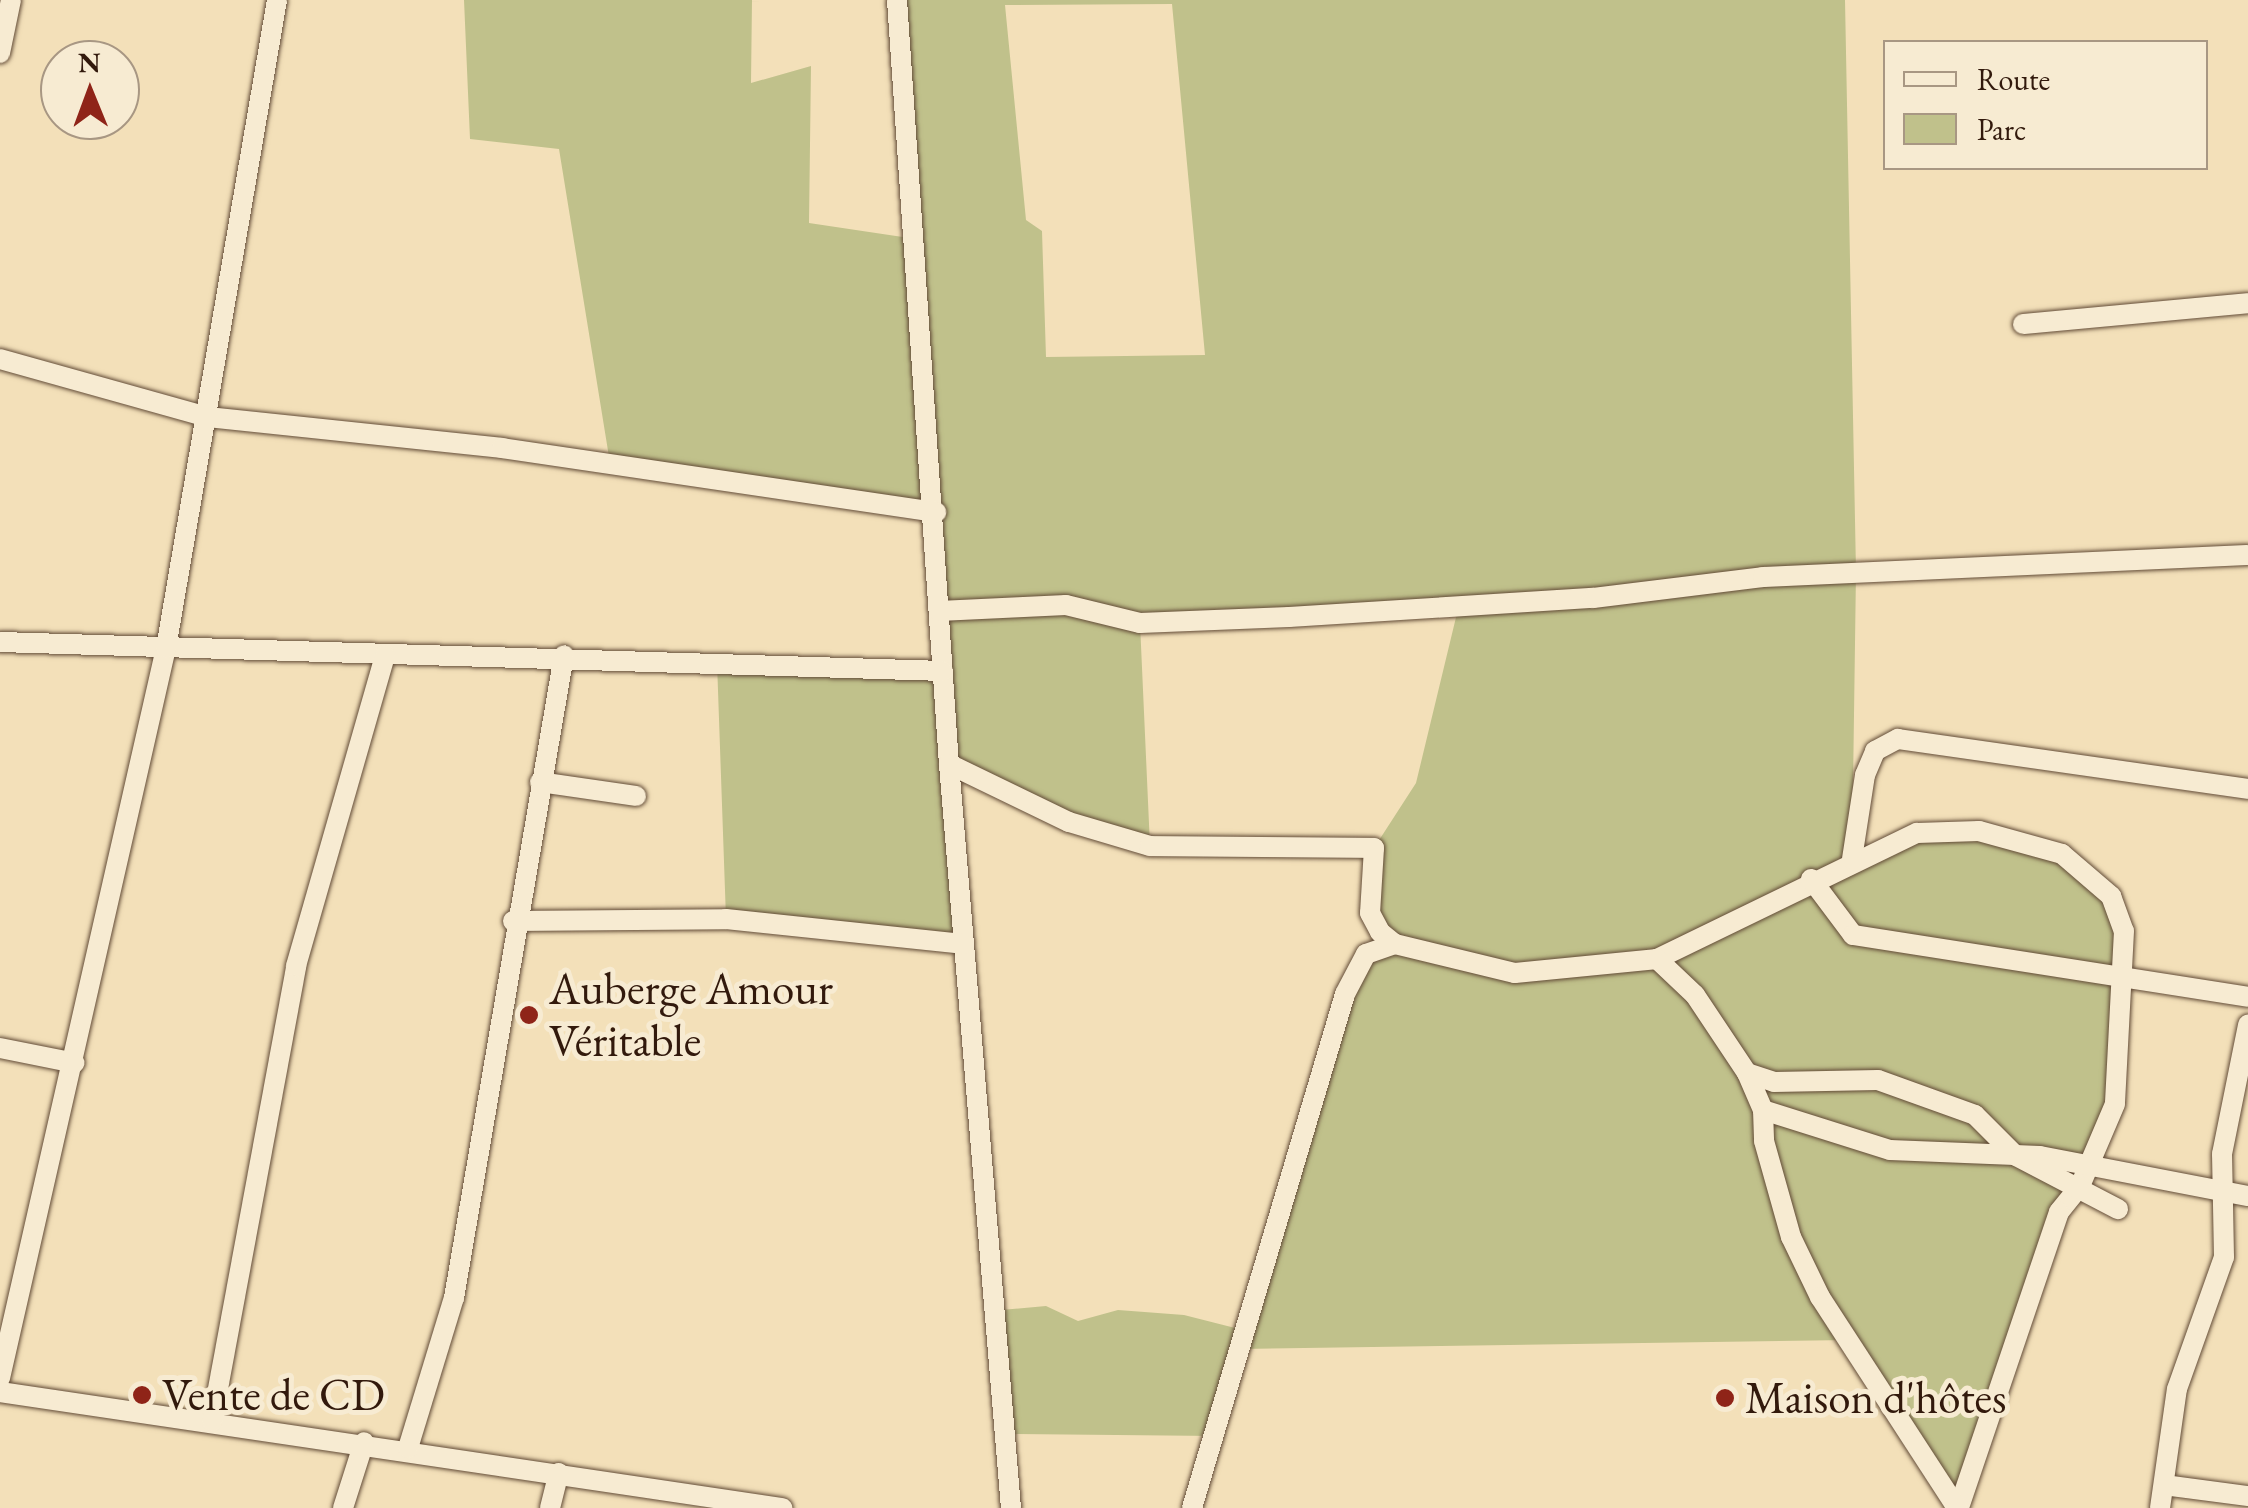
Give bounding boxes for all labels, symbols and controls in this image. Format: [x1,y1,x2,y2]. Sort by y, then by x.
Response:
north arrow [40,40,140,140]
legend [1883,40,2208,170]
text: N [78,44,101,80]
text: Route [1977,60,2050,99]
text: Parc [1977,110,2026,149]
place label: Auberge Amour Véritable [549,962,833,1068]
marker: Auberge Amour Véritable [518,1004,540,1026]
place label: Vente de CD [162,1368,385,1422]
place label: Maison d'hôtes [1745,1371,2007,1425]
marker: Vente de CD [131,1384,153,1406]
marker: Maison d'hôtes [1714,1387,1736,1409]

